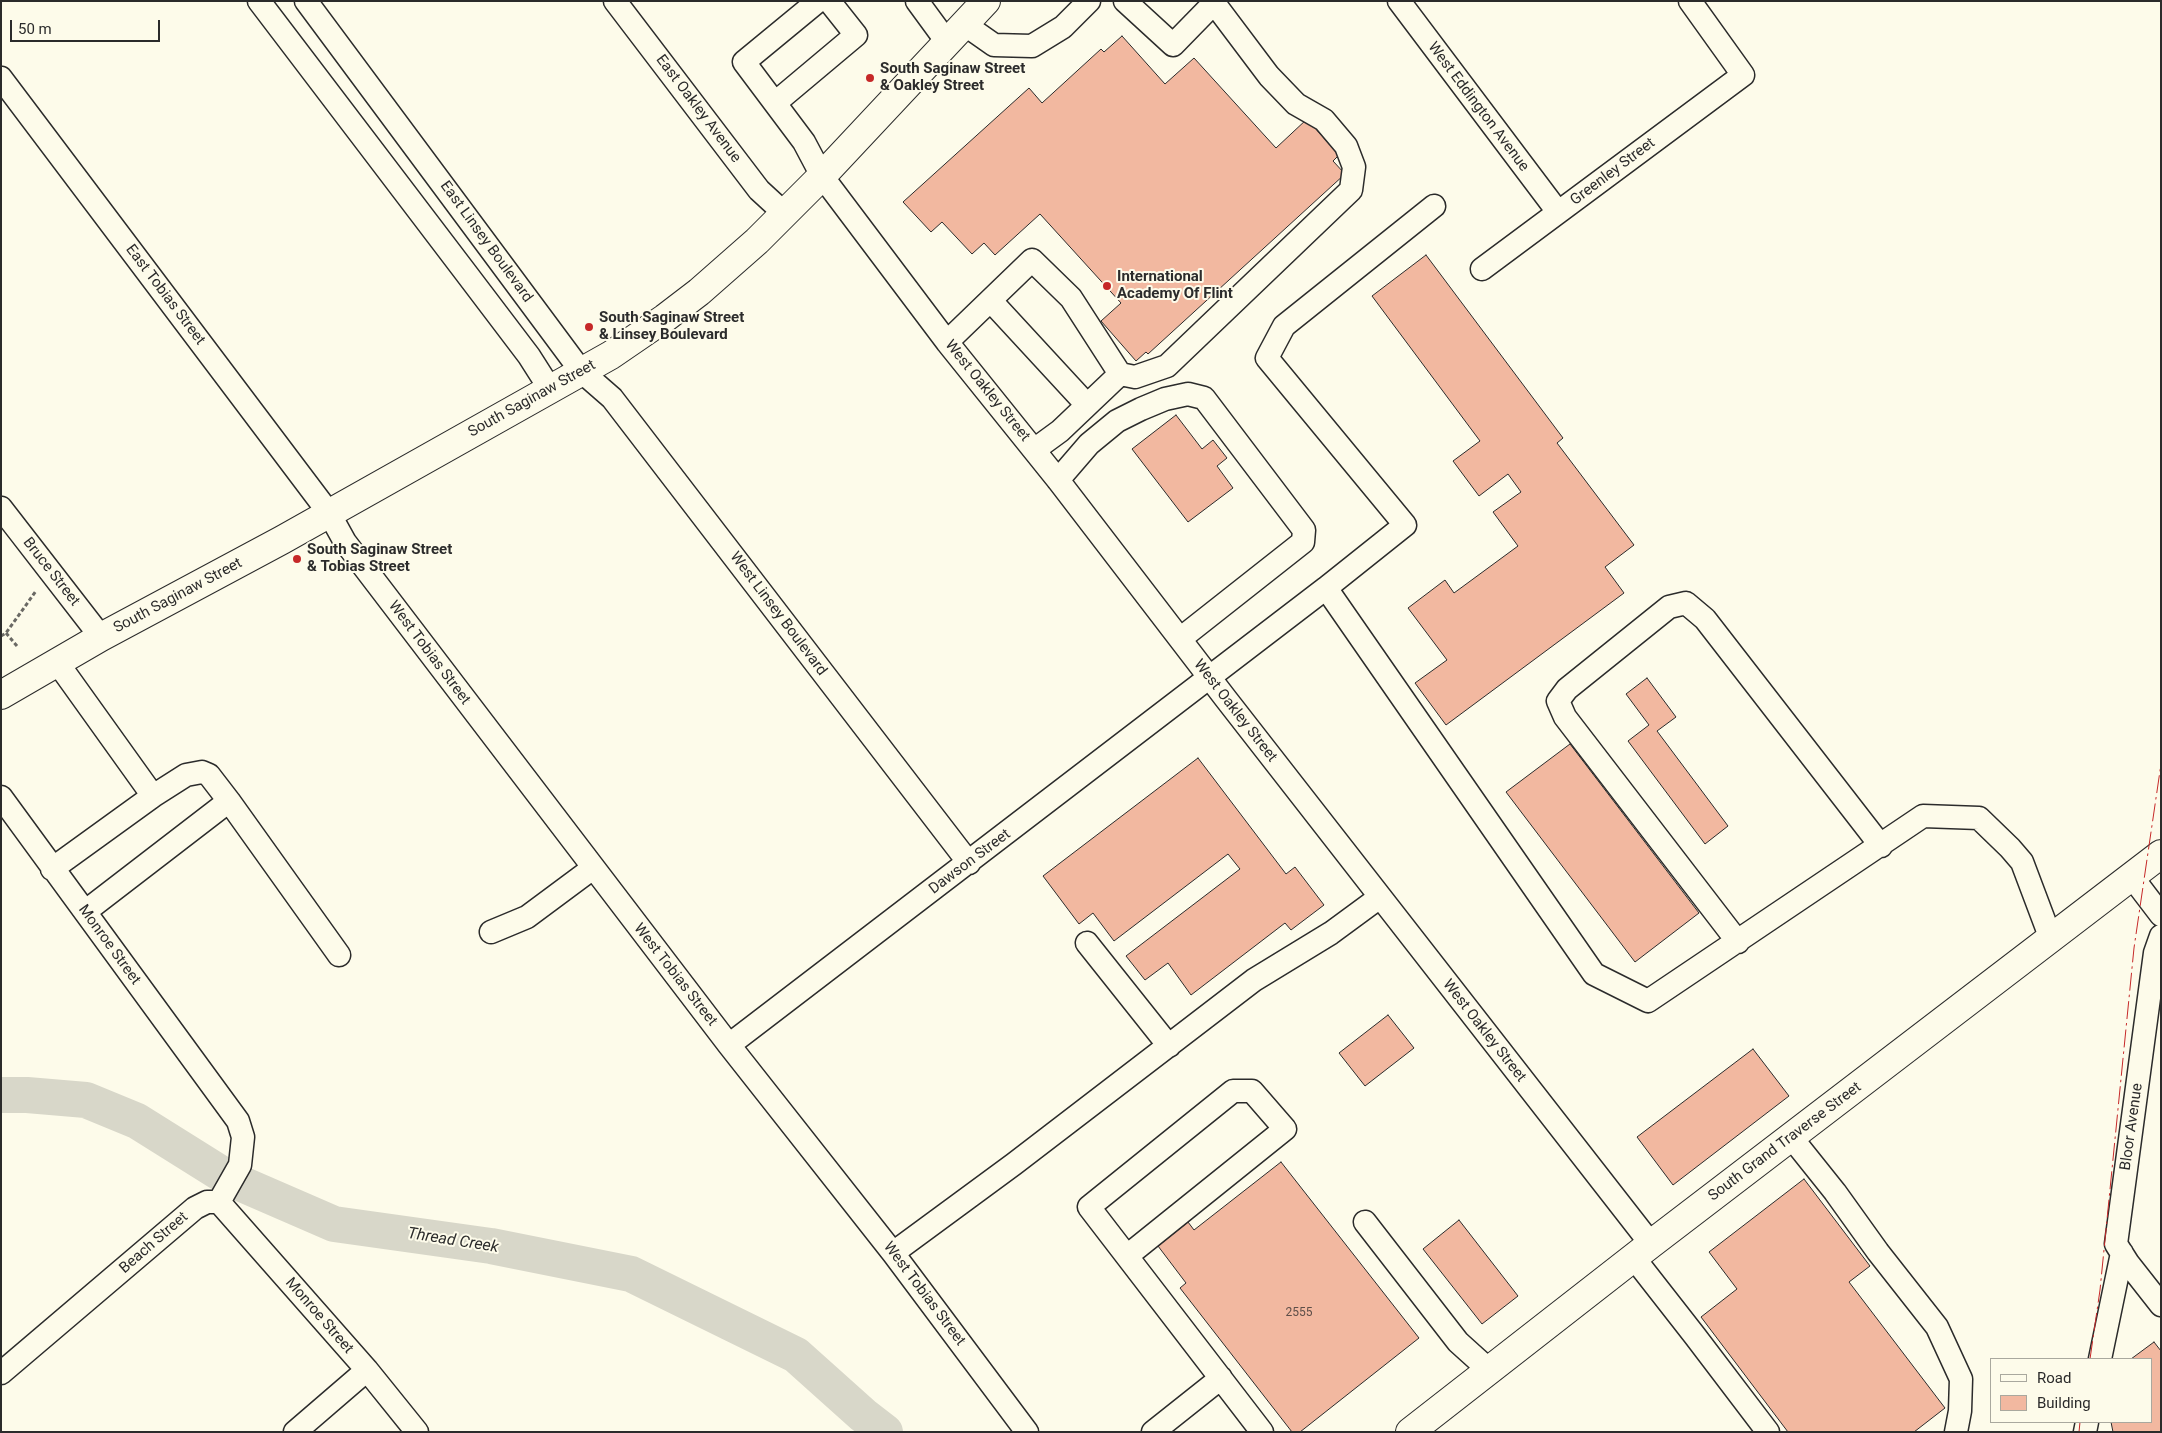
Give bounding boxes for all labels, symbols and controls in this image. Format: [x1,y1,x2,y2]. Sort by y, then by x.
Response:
scale bar [12,10,162,42]
text: 50 m [18,20,52,38]
street label: West Eddington Avenue [1423,39,1533,175]
street label: East Oakley Avenue [652,51,744,167]
place label: South Saginaw Street & Oakley Street [880,60,1025,95]
marker: South Saginaw Street & Oakley Street [864,72,876,84]
street label: Greenley Street [1567,134,1659,210]
street label: East Linsey Boulevard [436,178,536,306]
street label: East Tobias Street [121,241,209,349]
place label: International Academy Of Flint [1117,268,1233,303]
marker: International Academy Of Flint [1101,280,1113,292]
place label: South Saginaw Street & Linsey Boulevard [599,309,744,344]
marker: South Saginaw Street & Linsey Boulevard [583,321,595,333]
street label: West Oakley Street [941,337,1033,445]
street label: South Saginaw Street [465,357,599,441]
street label: Bruce Street [19,534,83,610]
place label: South Saginaw Street & Tobias Street [307,541,452,576]
street label: West Linsey Boulevard [726,549,830,679]
marker: South Saginaw Street & Tobias Street [291,553,303,565]
street label: South Saginaw Street [111,555,245,637]
street label: West Tobias Street [384,597,474,709]
street label: West Oakley Street [1189,656,1281,766]
street label: Dawson Street [926,826,1014,898]
street label: Monroe Street [74,901,144,989]
street label: West Tobias Street [629,920,721,1030]
street label: West Oakley Street [1438,976,1530,1086]
street label: South Grand Traverse Street [1705,1079,1865,1205]
street label: Bloor Avenue [2117,1082,2147,1172]
street label: Beach Street [116,1208,192,1278]
water label: Thread Creek [406,1224,500,1258]
street label: West Tobias Street [879,1238,969,1350]
street label: Monroe Street [281,1274,357,1358]
house number: 2555 [1286,1306,1312,1320]
legend [1990,1358,2152,1423]
text: Road [2037,1369,2071,1387]
text: Building [2037,1394,2091,1412]

